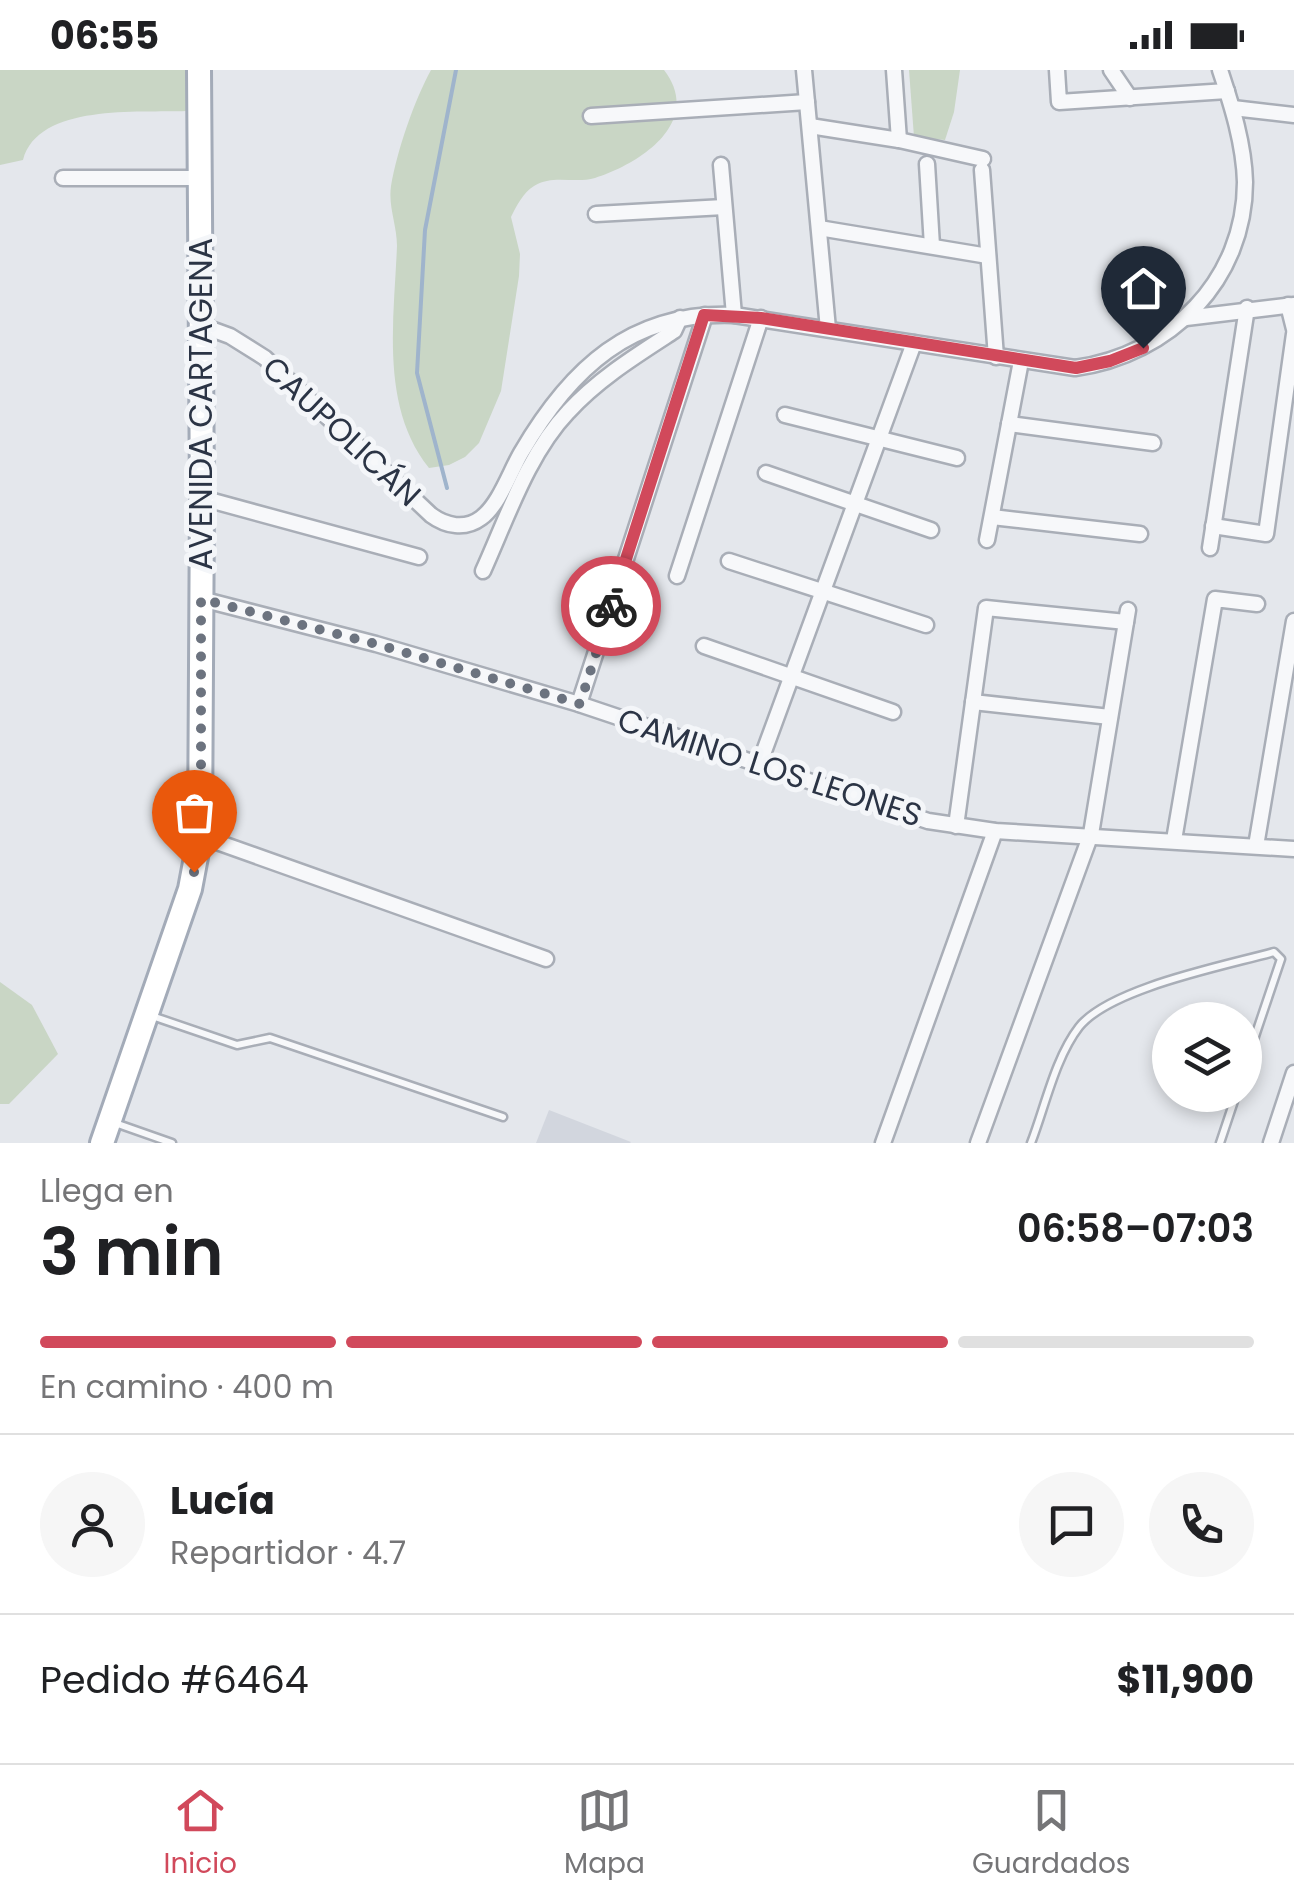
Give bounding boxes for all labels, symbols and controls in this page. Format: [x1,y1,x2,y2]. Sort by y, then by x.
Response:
text: 06:55 [50,9,159,62]
street label: AVENIDA CARTAGENA [178,238,223,570]
pin [1101,246,1186,349]
icon: home [1116,261,1171,316]
street label: CAUPOLICÁN [253,346,431,516]
courier [561,556,661,656]
icon: bike [584,579,639,634]
street label: CAMINO LOS LEONES [612,697,928,837]
pin [152,770,237,873]
icon: bag [167,785,222,840]
map controls [1152,1002,1262,1112]
button: layers [1152,1002,1262,1112]
text: Llega en [40,1168,174,1213]
text: 06:58–07:03 [1017,1202,1254,1255]
text: 3 min [40,1207,224,1298]
text: En camino · 400 m [40,1364,334,1409]
button: person [40,1472,145,1577]
button: chat [1019,1472,1124,1577]
button: phone [1149,1472,1254,1577]
text: Lucía [170,1474,275,1527]
text: Repartidor · 4.7 [170,1530,406,1575]
text: Pedido #6464 [40,1653,309,1706]
text: $11,900 [1117,1653,1254,1706]
tab: Inicio [164,1783,237,1885]
tab: Mapa [564,1783,645,1885]
tab: Guardados [972,1783,1130,1885]

